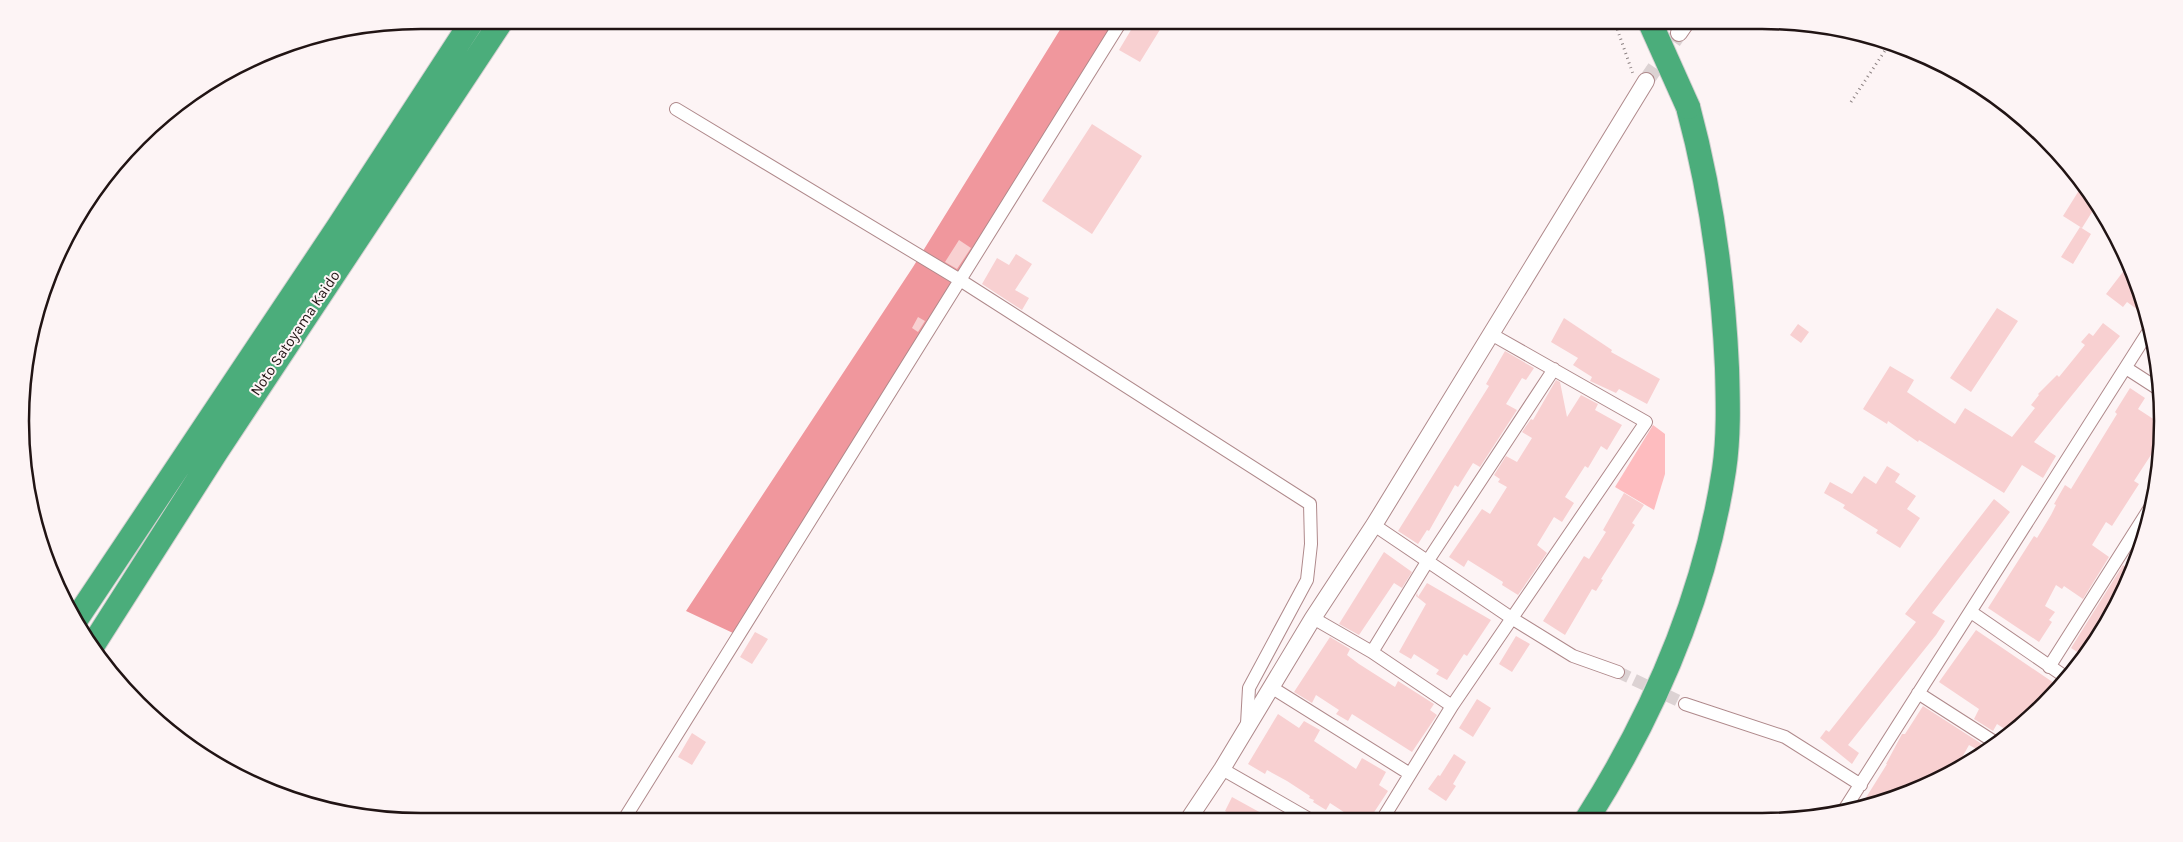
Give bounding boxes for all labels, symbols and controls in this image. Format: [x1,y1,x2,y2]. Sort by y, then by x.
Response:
street label: Noto Satoyama Kaido [246,267,344,399]

